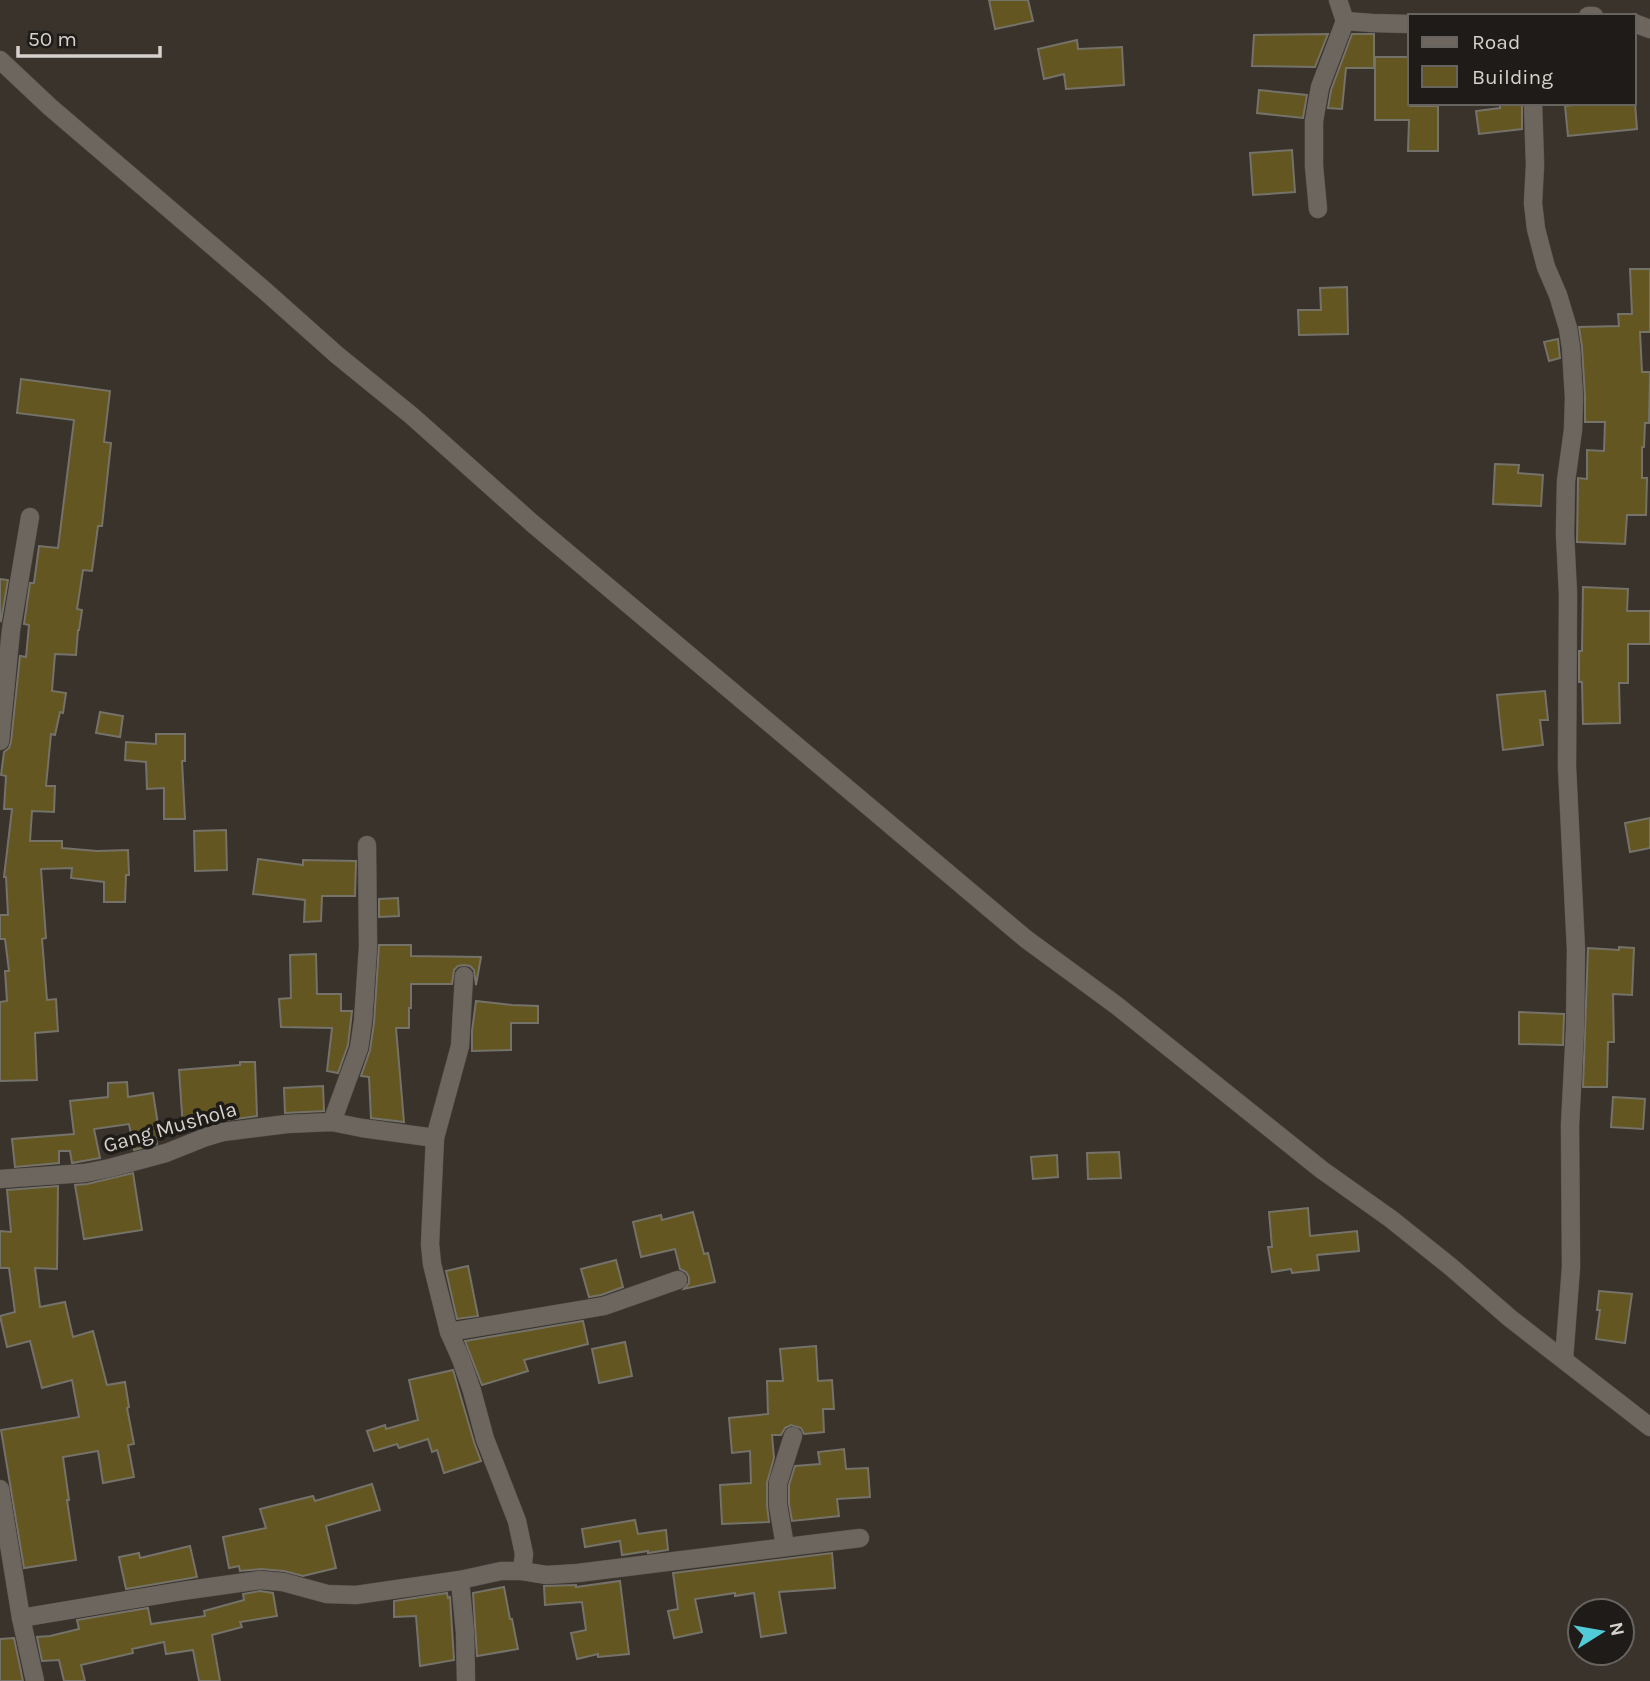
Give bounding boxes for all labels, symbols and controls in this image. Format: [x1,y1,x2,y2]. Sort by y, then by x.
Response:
scale bar [18,14,159,58]
legend [1408,14,1636,105]
text: 50 m [28,27,77,51]
text: Road [1472,30,1520,54]
text: Building [1472,65,1553,89]
street label: Gang Mushola [100,1096,240,1158]
north arrow [1566,1597,1636,1667]
text: N [1605,1620,1629,1638]

